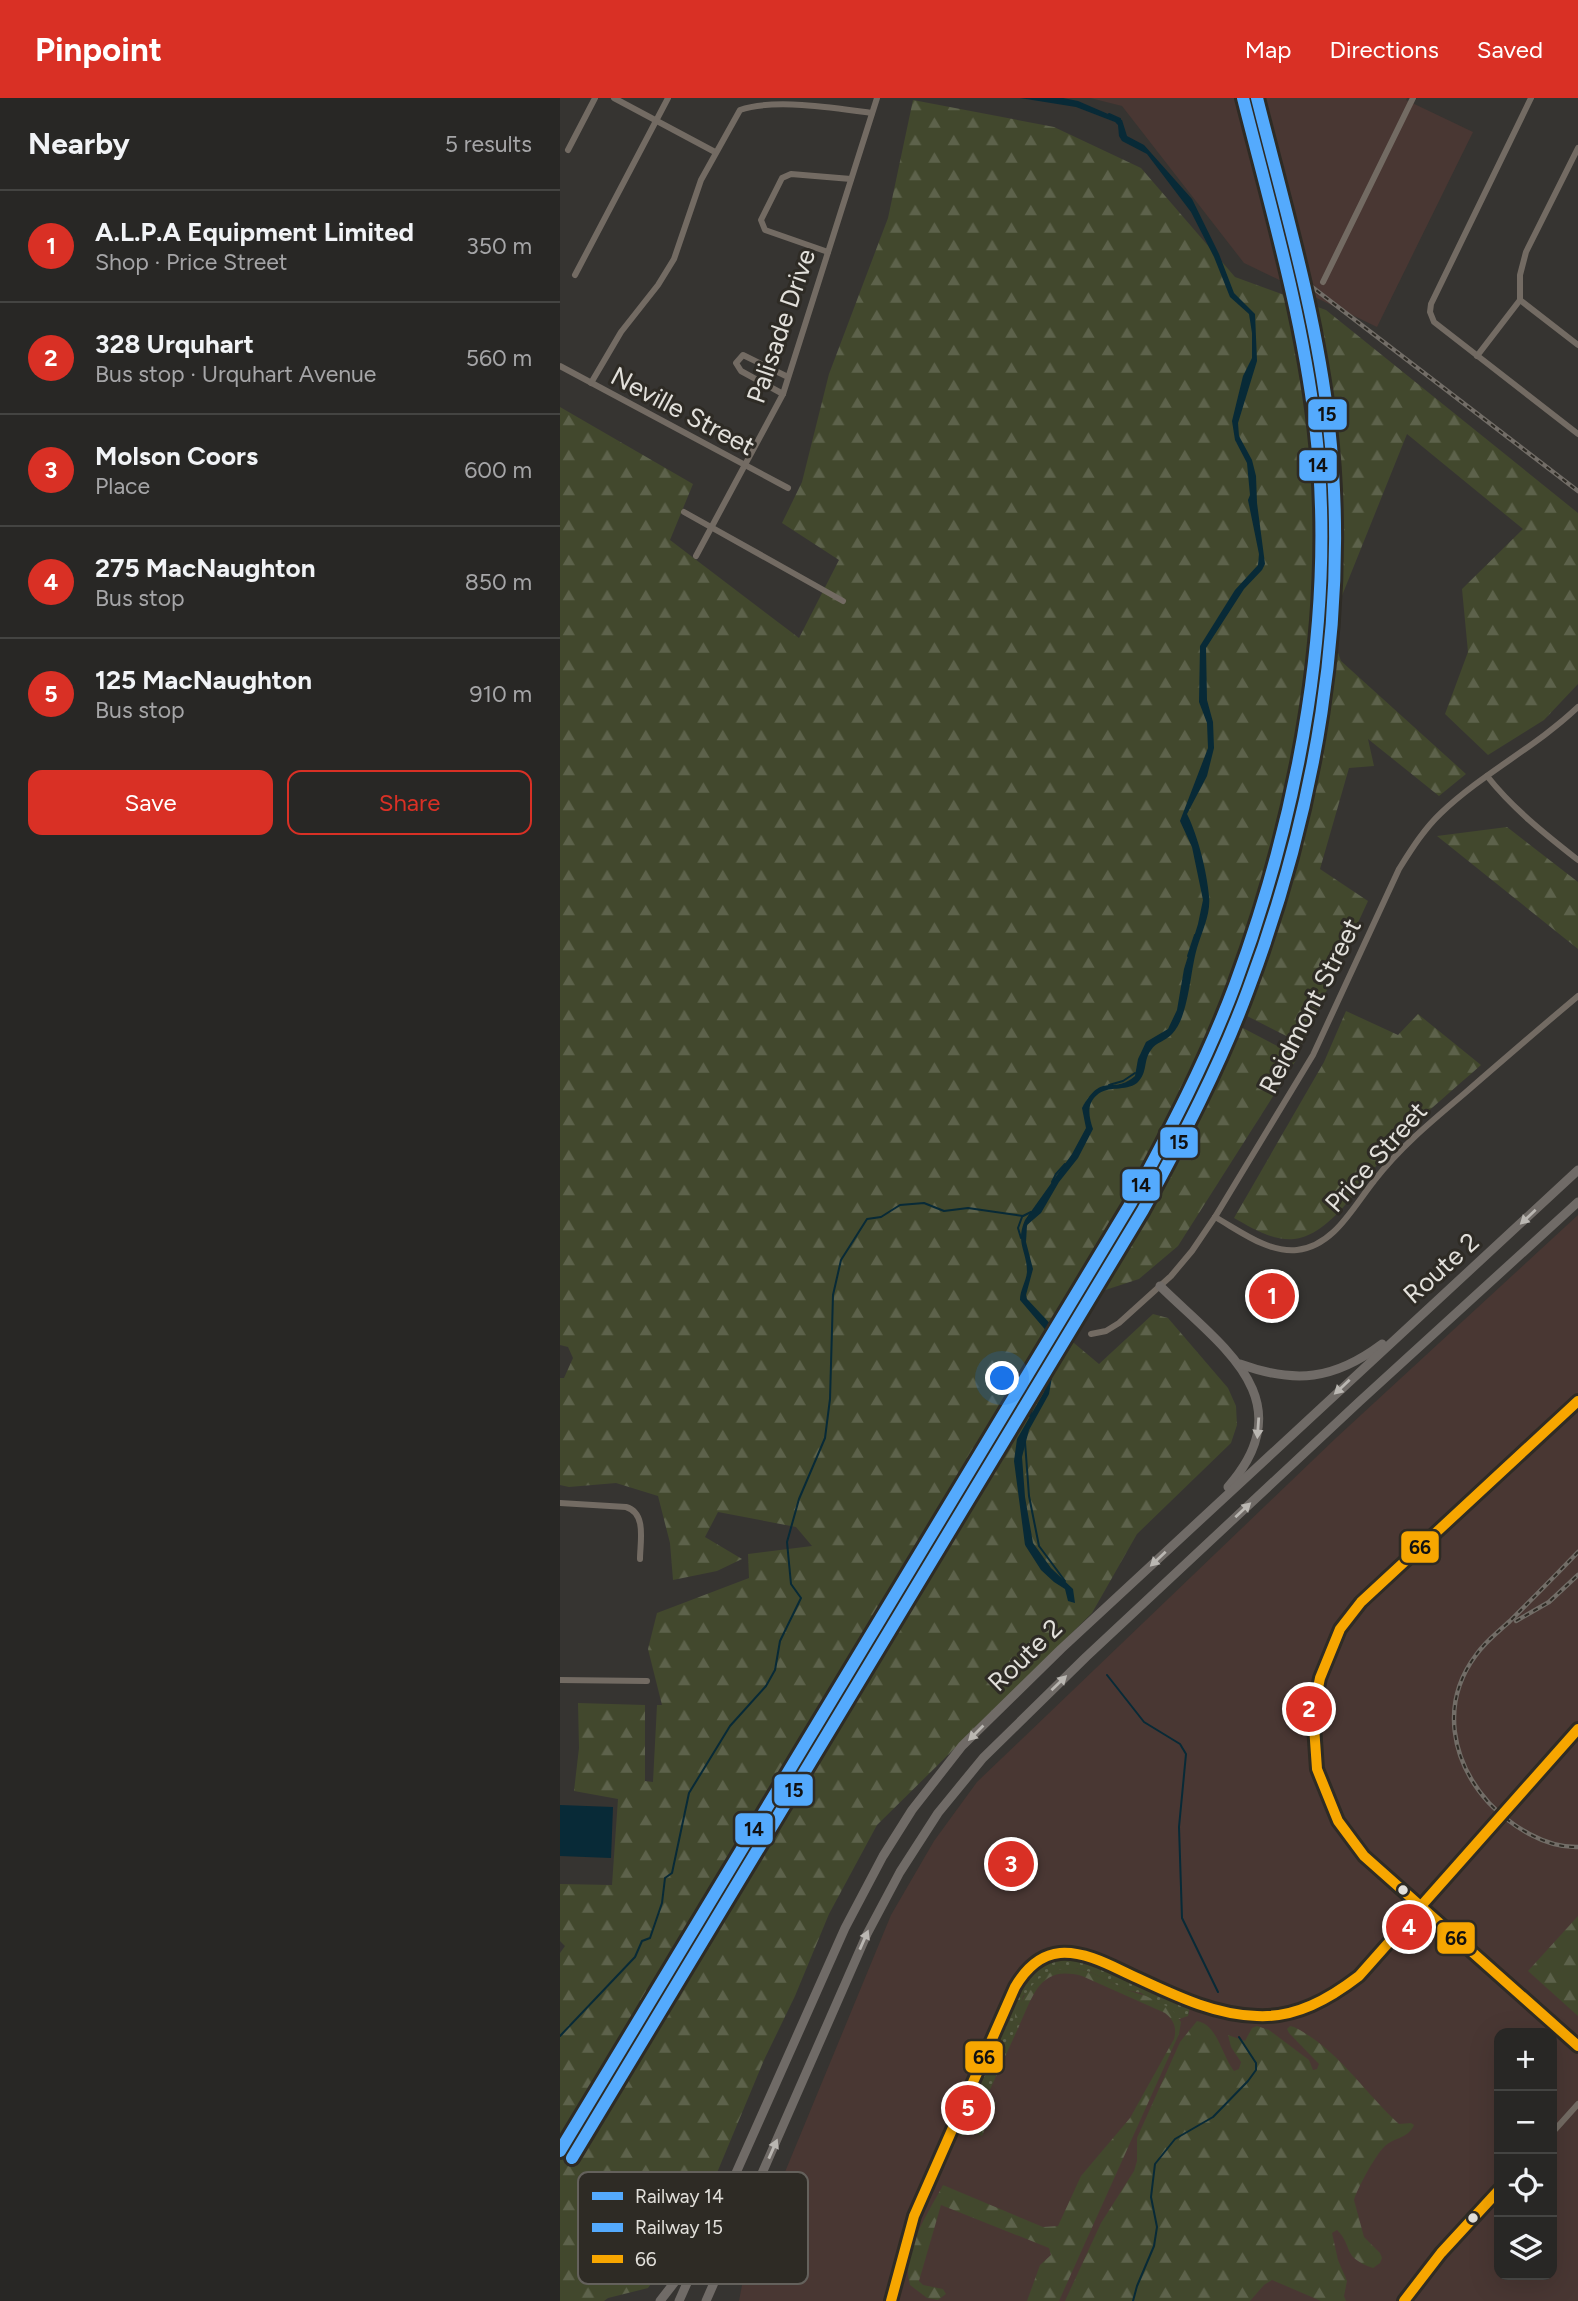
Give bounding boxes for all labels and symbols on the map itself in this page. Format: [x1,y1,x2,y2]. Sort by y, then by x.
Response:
street label: Palisade Drive [740,245,822,407]
street label: Neville Street [606,360,761,462]
line badge: 15 [1307,398,1348,431]
text: 15 [1317,403,1337,426]
line badge: 14 [1298,449,1338,482]
text: 14 [1308,454,1328,477]
street label: Reidmont Street [1252,913,1368,1099]
street label: Price Street [1318,1095,1434,1219]
line badge: 15 [1159,1126,1199,1159]
text: 15 [1169,1131,1189,1154]
line badge: 14 [1121,1168,1161,1202]
text: 14 [1131,1174,1151,1197]
one-way arrow [1520,1208,1537,1224]
street label: Route 2 [1397,1226,1485,1310]
pin: 1 [1249,1270,1295,1322]
your location [985,1361,1019,1395]
one-way arrow [1334,1379,1351,1396]
one-way arrow [1252,1417,1263,1439]
one-way arrow [1234,1503,1251,1519]
line badge: 66 [1400,1530,1440,1564]
text: 66 [1409,1536,1431,1559]
one-way arrow [1150,1550,1167,1566]
street label: Route 2 [981,1612,1069,1698]
one-way arrow [1051,1675,1067,1692]
pin: 2 [1286,1683,1332,1735]
one-way arrow [967,1724,984,1741]
line badge: 15 [773,1773,814,1807]
text: 15 [784,1779,804,1802]
line badge: 14 [734,1812,774,1846]
text: 14 [744,1818,764,1841]
pin: 3 [988,1838,1034,1890]
unlabelled marker [1396,1883,1410,1897]
pin: 4 [1386,1901,1432,1953]
line badge: 66 [1436,1921,1476,1955]
text: 66 [1445,1927,1467,1950]
one-way arrow [859,1930,870,1951]
line badge: 66 [964,2040,1004,2074]
text: 66 [973,2046,995,2069]
pin: 5 [945,2082,991,2134]
one-way arrow [767,2139,779,2159]
legend [578,2172,808,2284]
text: Railway 14 [635,2185,724,2208]
unlabelled marker [1466,2211,1480,2225]
text: Railway 15 [635,2216,723,2239]
text: 66 [635,2248,657,2271]

